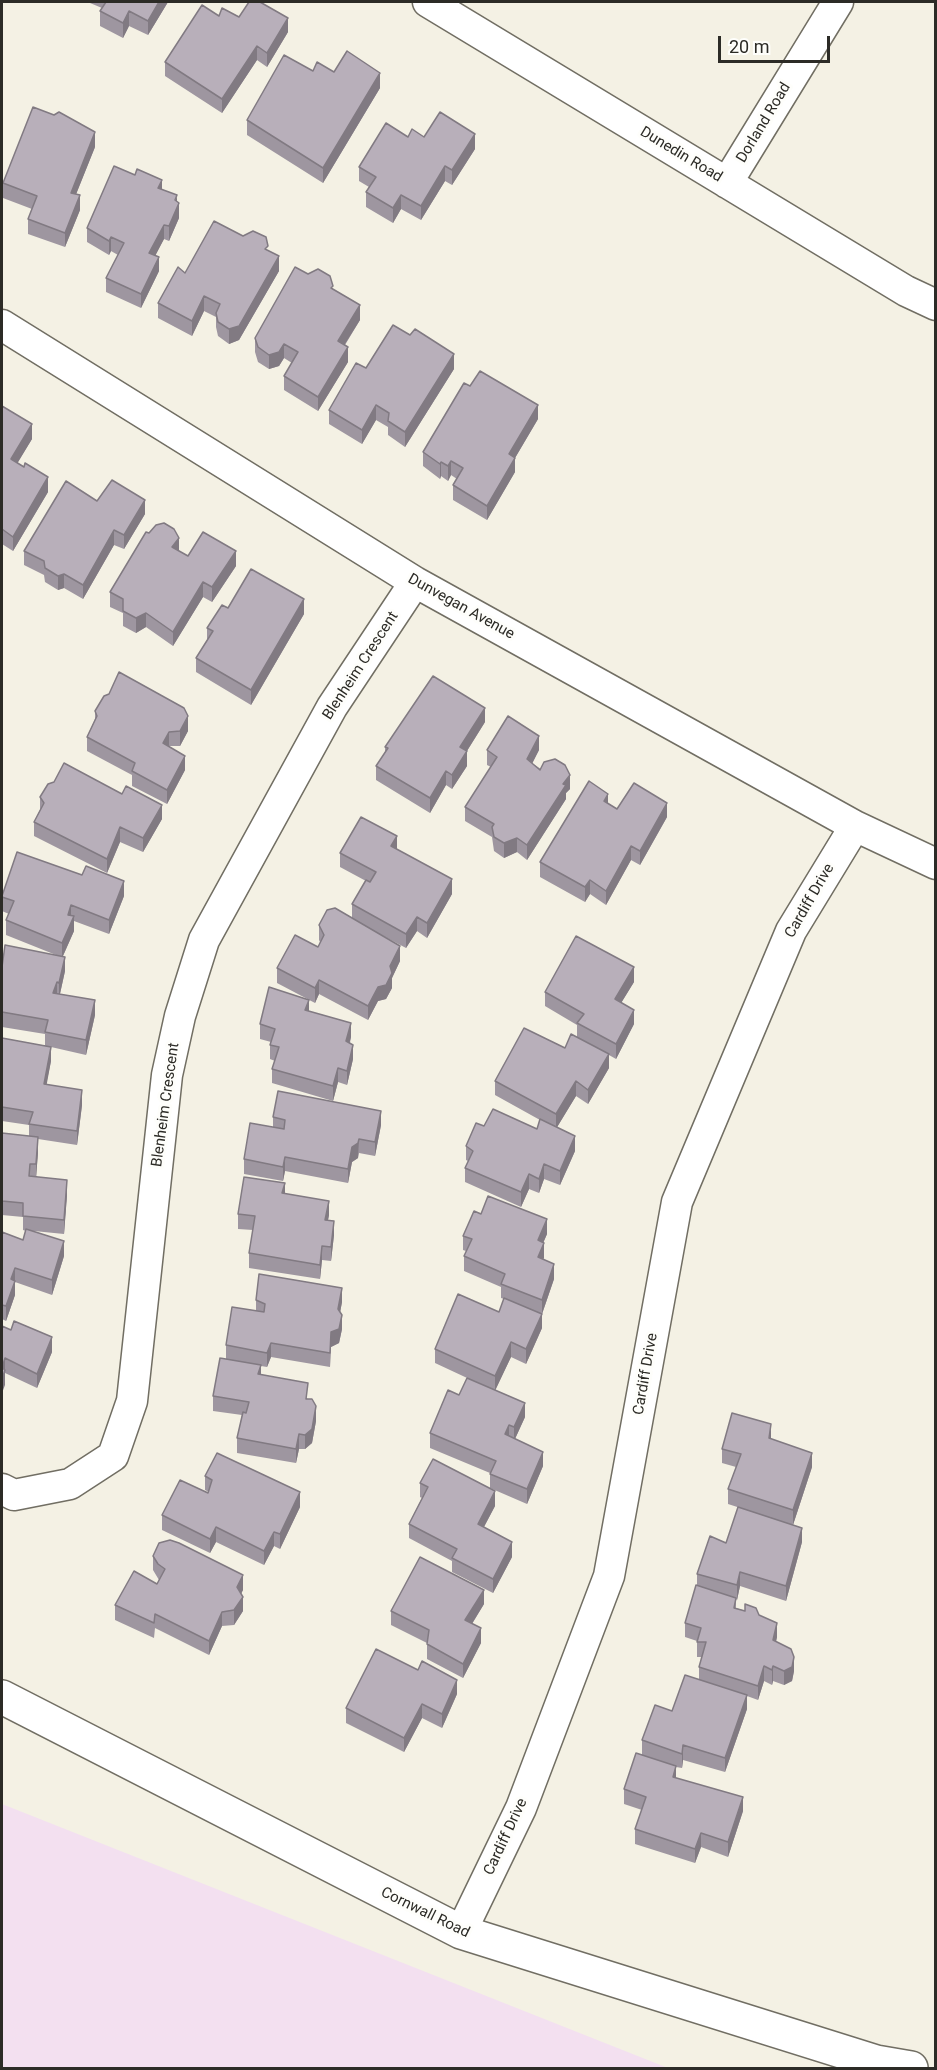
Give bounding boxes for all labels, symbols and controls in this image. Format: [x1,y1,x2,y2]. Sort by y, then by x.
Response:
scale bar [721,24,834,62]
text: 20 m [729,36,769,57]
street label: Dorland Road [733,80,795,166]
street label: Dunedin Road [637,123,725,187]
street label: Dunvegan Avenue [405,570,517,644]
street label: Blenheim Crescent [319,609,403,723]
street label: Cardiff Drive [782,861,838,941]
street label: Blenheim Crescent [148,1042,184,1168]
street label: Cardiff Drive [630,1332,662,1416]
street label: Cardiff Drive [480,1796,532,1878]
street label: Cornwall Road [378,1884,472,1942]

